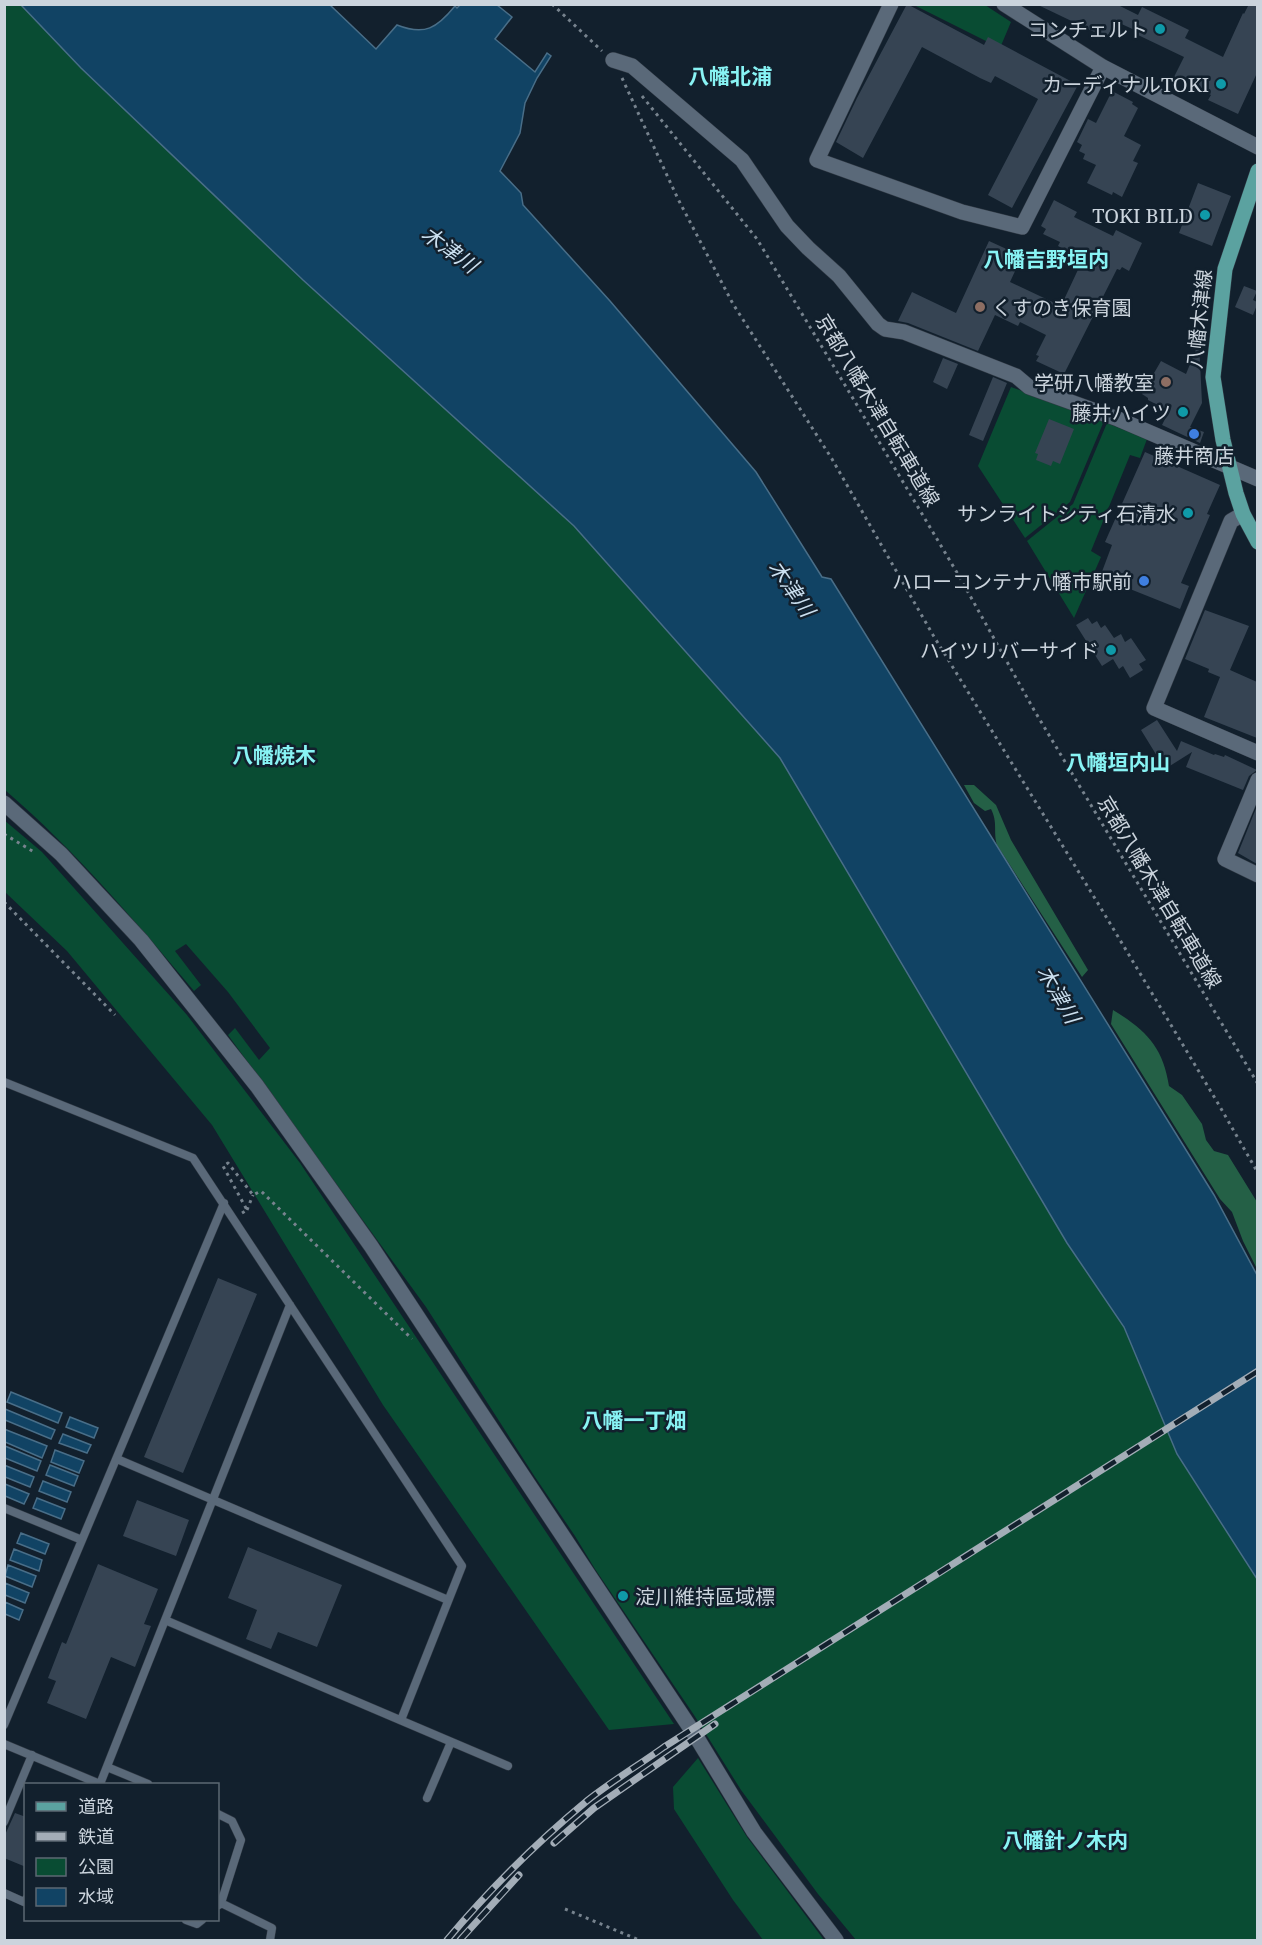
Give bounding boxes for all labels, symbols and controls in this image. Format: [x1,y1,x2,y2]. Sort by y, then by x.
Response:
place label: コンチェルト [1028,16,1148,43]
marker: コンチェルト [1153,22,1167,36]
district label: 八幡北浦 [688,62,772,90]
place label: カーディナルTOKI [1042,71,1209,98]
marker: カーディナルTOKI [1214,77,1228,91]
place label: TOKI BILD [1092,202,1193,229]
marker: TOKI BILD [1198,208,1212,222]
water label: 木津川 [416,219,485,280]
district label: 八幡吉野垣内 [983,245,1109,273]
street label: 八幡木津線 [1180,268,1218,370]
place label: くすのき保育園 [992,294,1131,321]
marker: くすのき保育園 [973,300,987,314]
street label: 京都八幡木津自転車道線 [810,309,946,511]
place label: 学研八幡教室 [1034,369,1154,396]
marker: 学研八幡教室 [1159,375,1173,389]
place label: 藤井ハイツ [1071,399,1171,426]
marker: 藤井ハイツ [1176,405,1190,419]
marker: 藤井商店 [1187,427,1201,441]
place label: 藤井商店 [1154,442,1234,469]
place label: サンライトシティ石清水 [957,500,1176,527]
marker: サンライトシティ石清水 [1181,506,1195,520]
water label: 木津川 [762,554,823,623]
place label: ハローコンテナ八幡市駅前 [892,568,1132,595]
marker: ハローコンテナ八幡市駅前 [1137,574,1151,588]
place label: ハイツリバーサイド [920,637,1099,664]
marker: ハイツリバーサイド [1104,643,1118,657]
district label: 八幡焼木 [232,741,316,769]
district label: 八幡垣内山 [1066,748,1171,776]
street label: 京都八幡木津自転車道線 [1092,791,1228,993]
water label: 木津川 [1031,960,1088,1030]
district label: 八幡一丁畑 [582,1406,687,1434]
place label: 淀川維持區域標 [635,1583,775,1610]
marker: 淀川維持區域標 [616,1589,630,1603]
legend [24,1783,219,1921]
text: 道路 [78,1794,114,1818]
text: 鉄道 [78,1824,114,1848]
district label: 八幡針ノ木内 [1002,1826,1128,1854]
text: 公園 [78,1854,114,1878]
text: 水域 [78,1884,114,1908]

